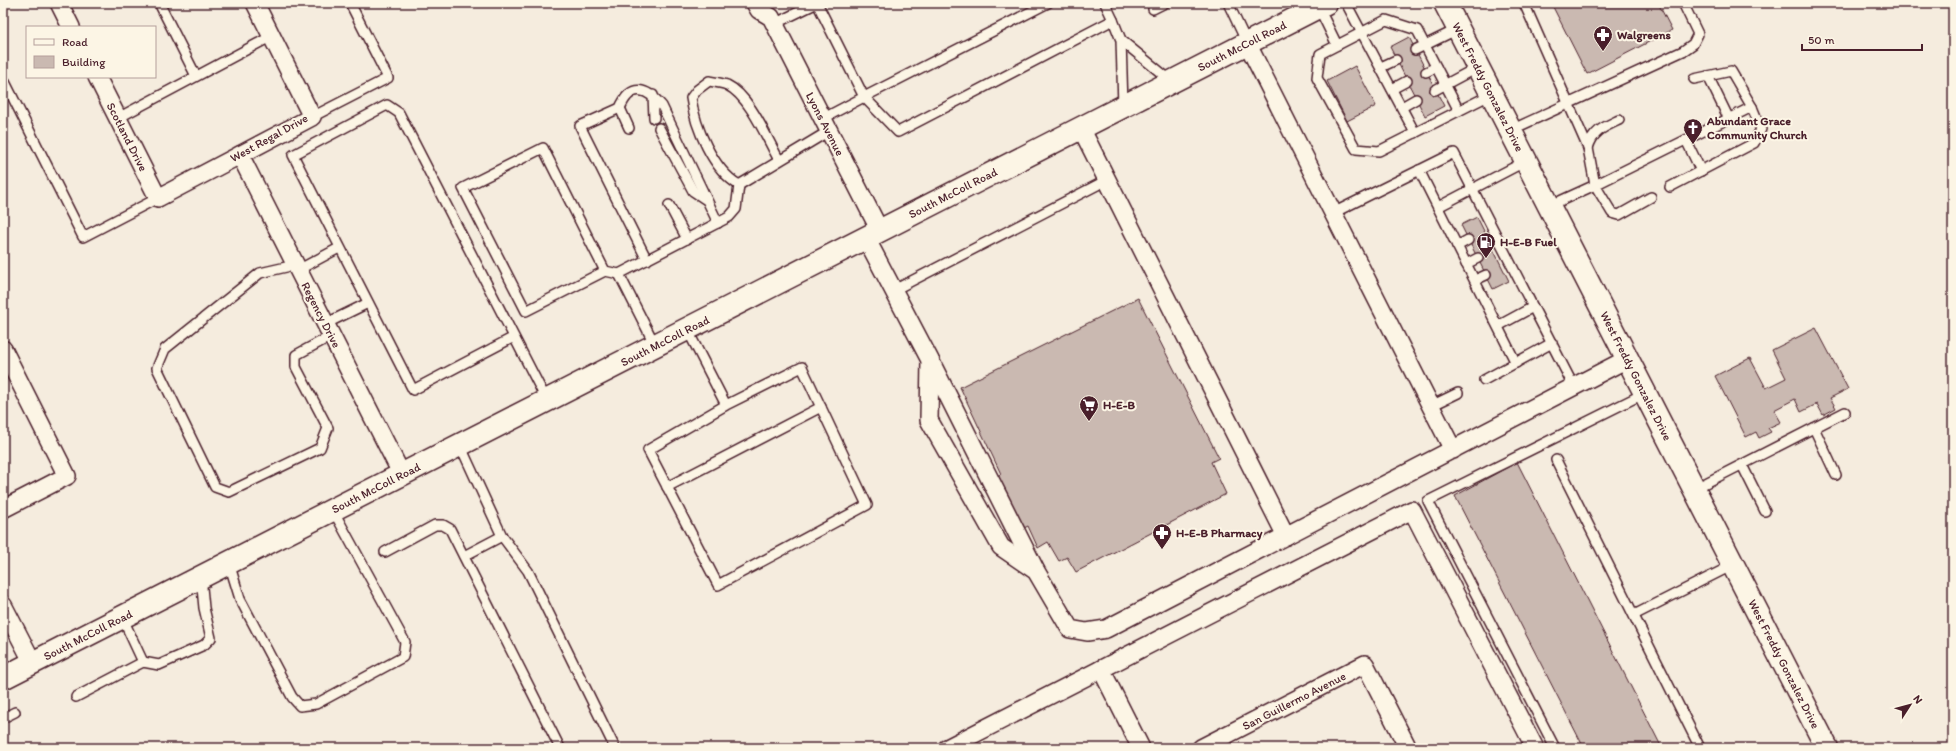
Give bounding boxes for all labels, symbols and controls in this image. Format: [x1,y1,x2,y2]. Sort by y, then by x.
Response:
street label: South McColl Road [1195,17,1289,74]
street label: West Freddy Gonzalez Drive [1449,20,1527,154]
pharmacy icon: Walgreens [1592,24,1614,52]
legend [26,26,156,78]
scale bar [1802,26,1922,52]
place label: Walgreens [1617,28,1672,43]
text: 50 m [1808,33,1834,47]
text: Road [62,35,88,49]
text: Building [62,55,106,69]
street label: Lyons Avenue [803,90,847,158]
street label: Scotland Drive [104,100,150,174]
street label: West Regal Drive [228,111,310,165]
place label: Abundant Grace Community Church [1706,114,1808,143]
church icon: Abundant Grace Community Church [1682,117,1704,145]
street label: South McColl Road [906,164,1000,221]
fuel station icon: H-E-B Fuel [1475,231,1497,259]
place label: H-E-B Fuel [1500,235,1557,249]
street label: Regency Drive [298,280,344,350]
street label: West Freddy Gonzalez Drive [1597,309,1675,443]
street label: South McColl Road [618,312,712,369]
supermarket icon: H-E-B [1078,394,1100,422]
place label: H-E-B [1103,398,1136,412]
street label: South McColl Road [329,459,423,516]
pharmacy icon: H-E-B Pharmacy [1151,522,1173,550]
place label: H-E-B Pharmacy [1176,526,1263,541]
street label: West Freddy Gonzalez Drive [1745,597,1823,731]
street label: South McColl Road [41,606,135,663]
street label: San Guillermo Avenue [1240,669,1348,733]
north arrow [1890,685,1930,725]
text: N [1910,693,1925,706]

